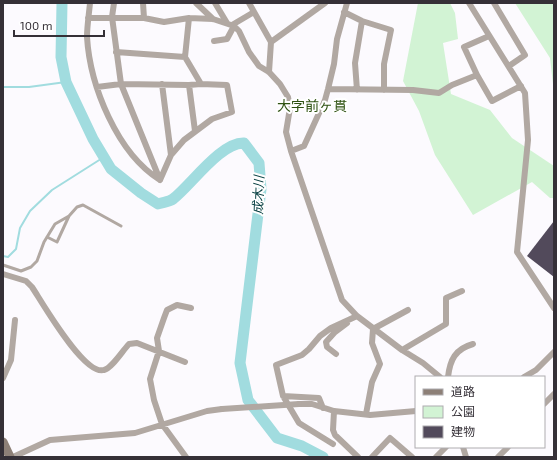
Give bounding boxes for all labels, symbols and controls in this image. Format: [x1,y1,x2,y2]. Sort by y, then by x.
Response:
scale bar [14,12,104,38]
text: 100 m [20,18,52,32]
district label: 大字前ヶ貫 [277,97,347,114]
water label: 成木川 [249,173,267,215]
legend [415,376,545,448]
text: 道路 [451,384,475,398]
text: 公園 [451,404,475,418]
text: 建物 [451,424,475,438]

